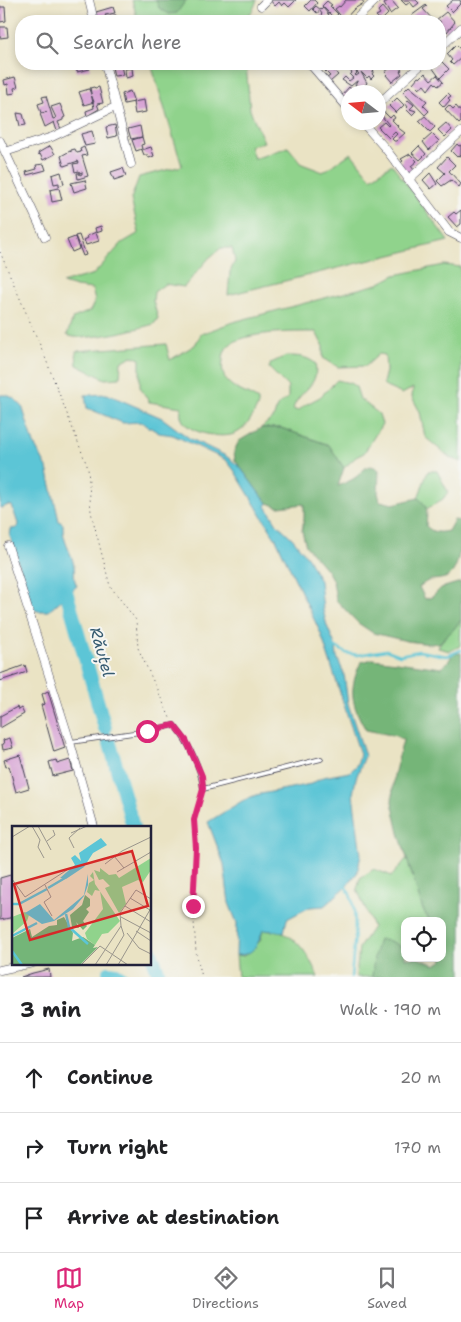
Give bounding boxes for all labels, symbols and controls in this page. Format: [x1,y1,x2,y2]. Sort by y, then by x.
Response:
search box [15,15,446,70]
icon: search [33,29,61,57]
text: Search here [73,30,182,55]
north arrow [341,85,386,130]
water label: Răuțel [84,625,119,680]
route start [136,720,159,743]
inset map [12,826,151,964]
route end [182,895,205,918]
map controls [401,917,446,962]
button: locate [401,917,446,962]
text: 3 min [20,996,81,1024]
text: Walk · 190 m [339,999,441,1020]
icon: ahead [20,1064,48,1092]
text: Continue [67,1065,153,1090]
text: 20 m [400,1067,441,1088]
icon: right [20,1134,48,1162]
text: Turn right [67,1135,168,1160]
text: 170 m [394,1137,441,1158]
icon: arrive [20,1204,48,1232]
text: Arrive at destination [67,1205,279,1230]
tab: Map [54,1264,84,1312]
tab: Directions [192,1264,259,1312]
tab: Saved [367,1264,407,1312]

